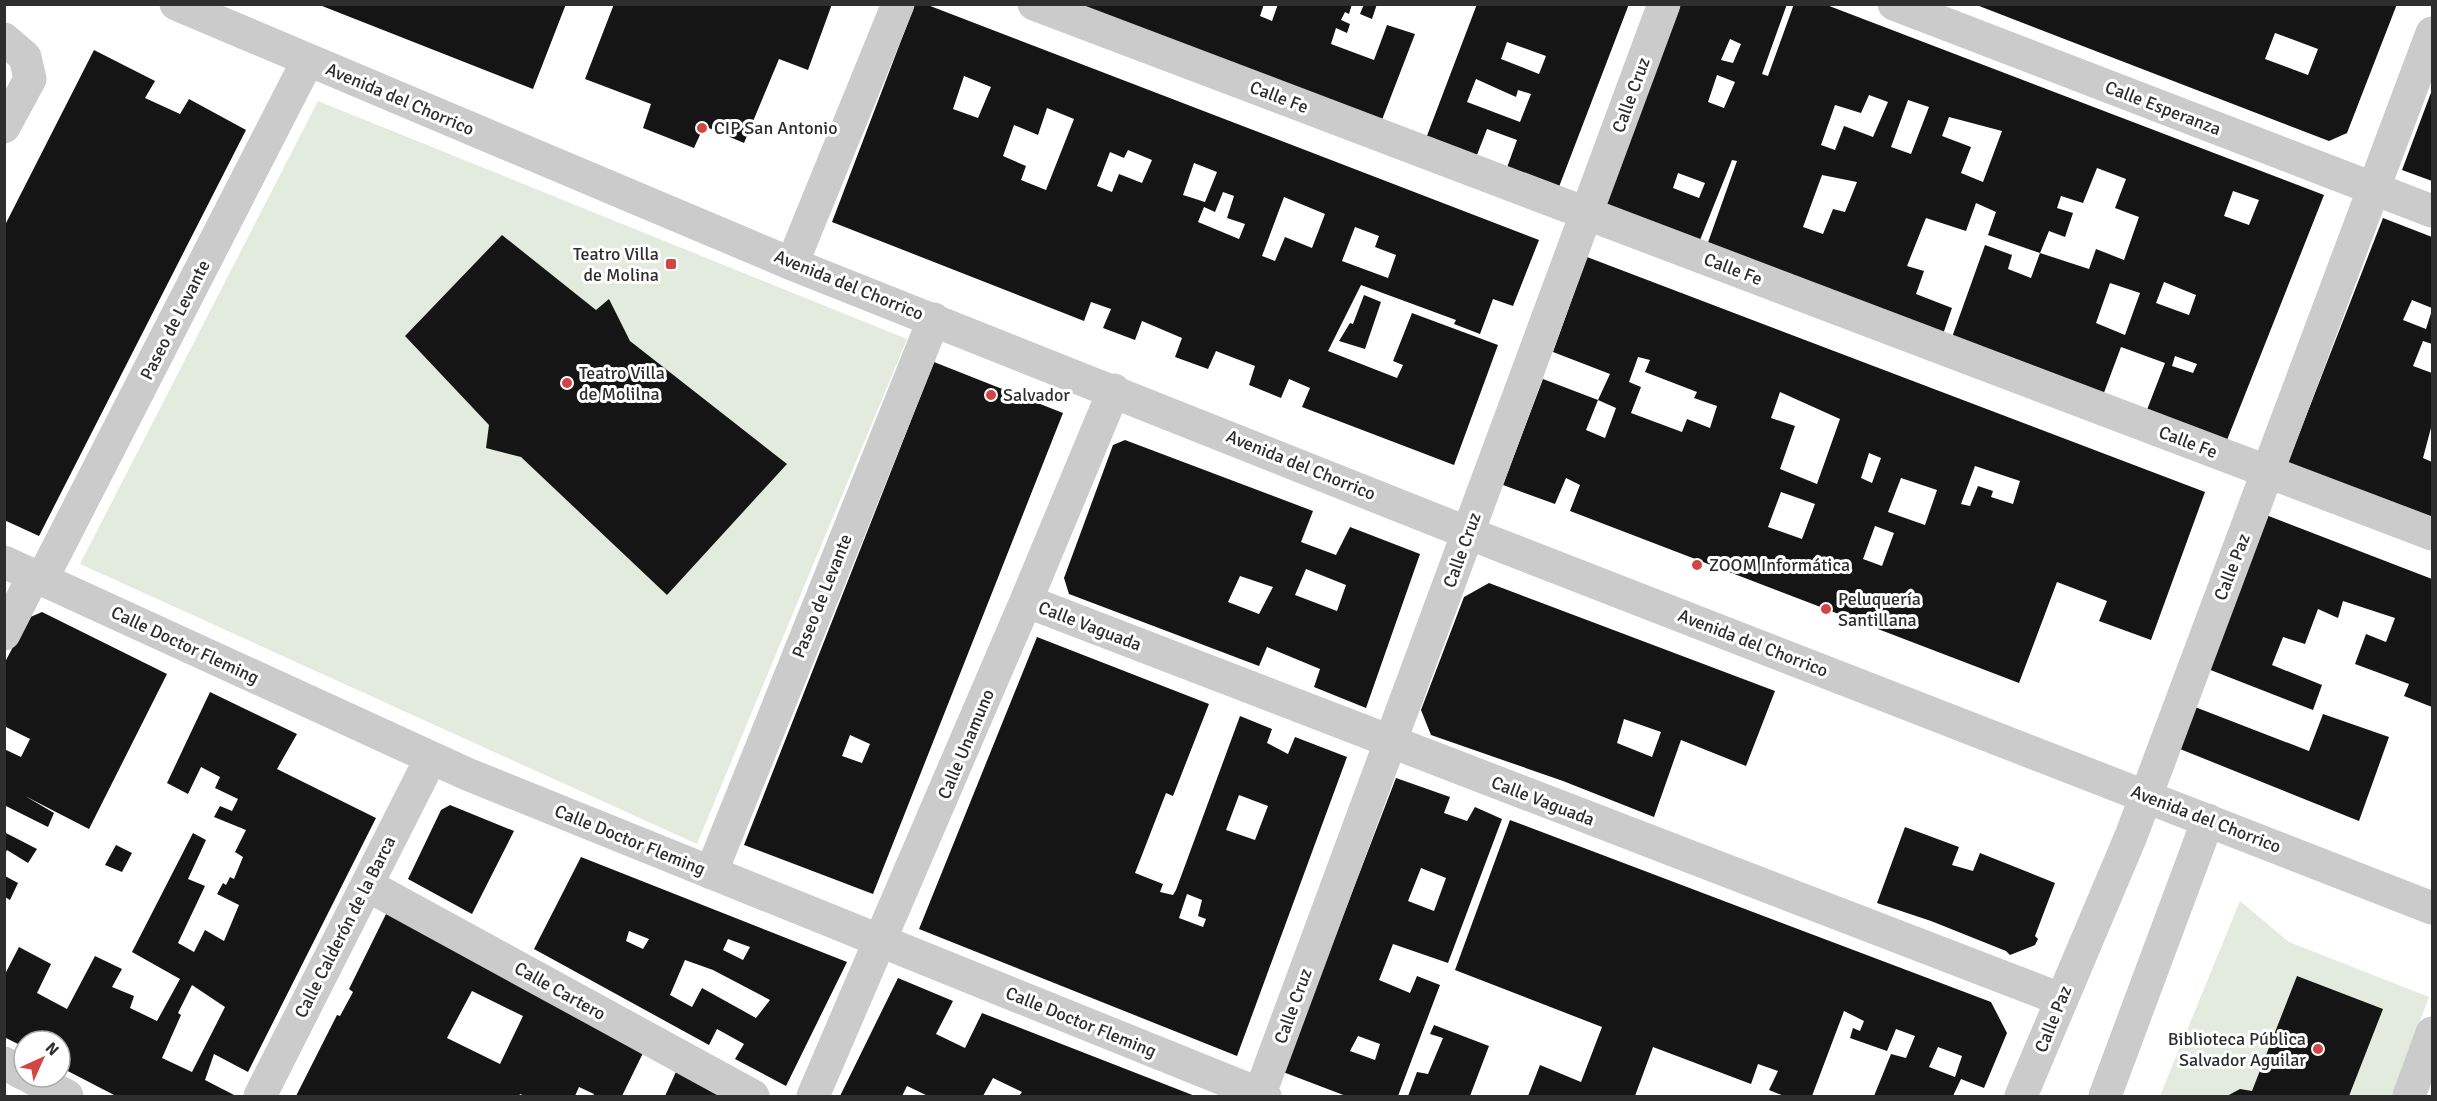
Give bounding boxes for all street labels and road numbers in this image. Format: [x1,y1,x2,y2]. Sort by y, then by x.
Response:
street label: Calle Cruz [1607,54,1655,136]
street label: Avenida del Chorrico [323,58,477,140]
street label: Calle Fe [1247,76,1311,118]
street label: Calle Esperanza [2102,76,2224,140]
street label: Avenida del Chorrico [771,245,927,325]
street label: Calle Fe [1701,248,1765,290]
street label: Paseo de Levante [135,256,215,384]
street label: Calle Fe [2156,421,2220,463]
street label: Avenida del Chorrico [1223,425,1379,505]
street label: Calle Cruz [1438,509,1486,591]
street label: Calle Paz [2209,530,2255,604]
street label: Paseo de Levante [787,531,857,661]
street label: Calle Vaguada [1035,596,1145,656]
street label: Calle Doctor Fleming [108,601,262,689]
street label: Avenida del Chorrico [1675,604,1831,682]
street label: Calle Unamuno [933,686,999,802]
street label: Calle Vaguada [1488,771,1598,831]
street label: Avenida del Chorrico [2128,780,2284,858]
street label: Calle Doctor Fleming [551,800,709,880]
street label: Calle Calderón de la Barca [290,833,400,1021]
street label: Calle Cartero [511,957,609,1025]
street label: Calle Cruz [1269,965,1317,1047]
street label: Calle Doctor Fleming [1002,982,1160,1062]
street label: Calle Paz [2030,982,2076,1056]

